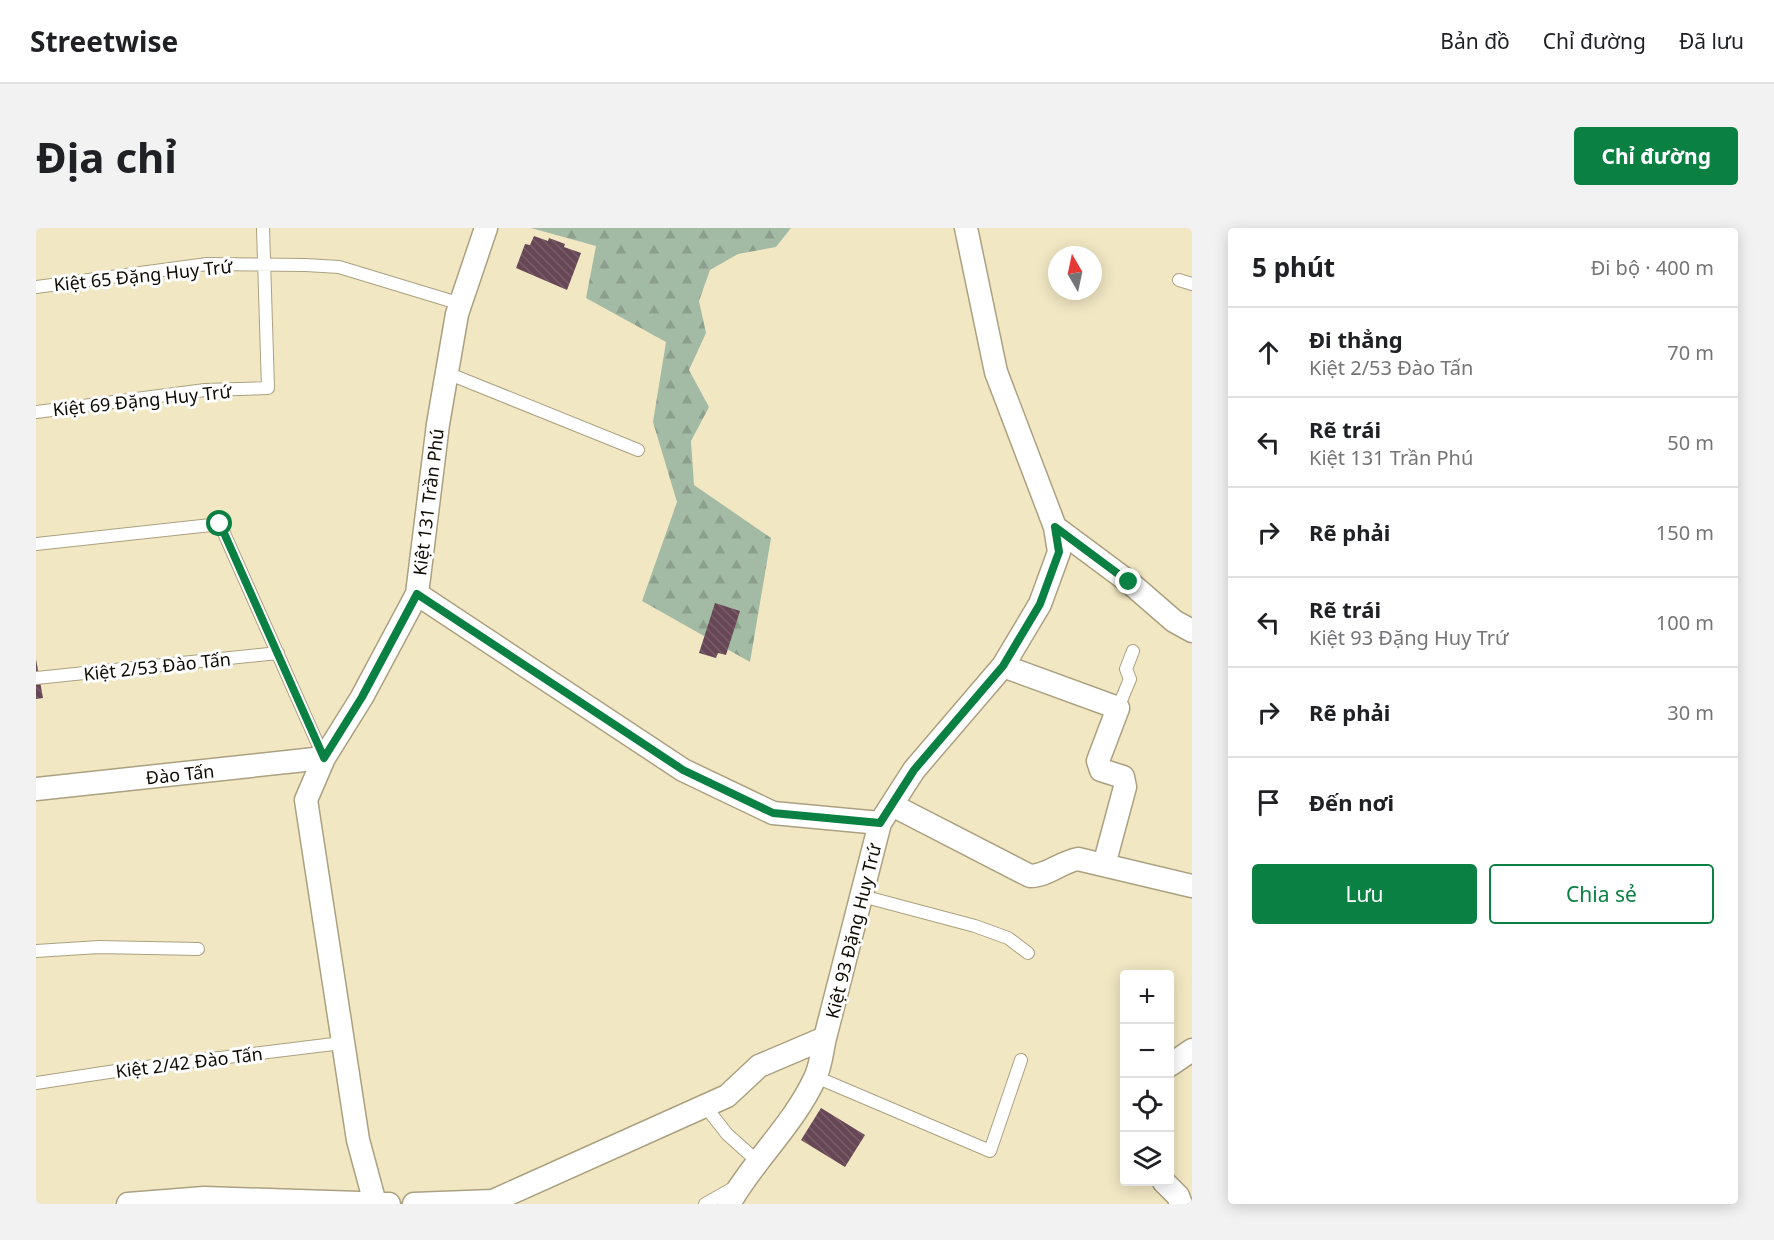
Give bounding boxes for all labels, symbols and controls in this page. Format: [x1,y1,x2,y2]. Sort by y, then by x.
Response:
text: Streetwise [30,22,178,60]
text: Bản đồ [1440,27,1510,55]
text: Chỉ đường [1543,27,1646,55]
text: Đã lưu [1679,27,1744,55]
button: Chỉ đường [1574,127,1738,185]
text: Địa chỉ [36,128,177,185]
north arrow [1048,246,1102,300]
text: 5 phút [1252,249,1335,285]
street label: Kiệt 65 Đặng Huy Trứ [52,254,234,296]
text: Đi bộ · 400 m [1591,254,1714,281]
text: Đi thẳng [1309,324,1403,354]
icon: ahead [1252,336,1285,369]
text: 70 m [1667,339,1714,366]
text: Kiệt 2/53 Đào Tấn [1309,354,1473,381]
street label: Kiệt 69 Đặng Huy Trứ [51,379,233,421]
text: Rẽ trái [1309,414,1381,444]
icon: left [1252,426,1285,459]
street label: Kiệt 131 Trần Phú [407,427,449,577]
text: 50 m [1667,429,1714,456]
text: Kiệt 131 Trần Phú [1309,444,1473,471]
route start [206,510,232,536]
icon: right [1252,516,1285,549]
text: Rẽ phải [1309,517,1390,547]
text: 150 m [1656,519,1714,546]
route end [1115,568,1141,594]
text: Rẽ trái [1309,594,1381,624]
icon: left [1252,606,1285,639]
text: 100 m [1656,609,1714,636]
text: Kiệt 93 Đặng Huy Trứ [1309,624,1508,651]
street label: Kiệt 2/53 Đào Tấn [82,646,232,686]
icon: right [1252,696,1285,729]
text: Rẽ phải [1309,697,1390,727]
text: 30 m [1667,699,1714,726]
street label: Đào Tấn [145,758,215,790]
icon: arrive [1252,786,1285,819]
text: Đến nơi [1309,787,1394,817]
street label: Kiệt 93 Đặng Huy Trứ [820,840,887,1021]
button: Lưu [1252,864,1477,924]
button: Chia sẻ [1489,864,1714,924]
map controls [1120,970,1174,1186]
button: + [1120,970,1174,1024]
button: − [1120,1024,1174,1078]
street label: Kiệt 2/42 Đào Tấn [114,1041,264,1083]
button: locate [1120,1078,1174,1132]
button: layers [1120,1132,1174,1186]

